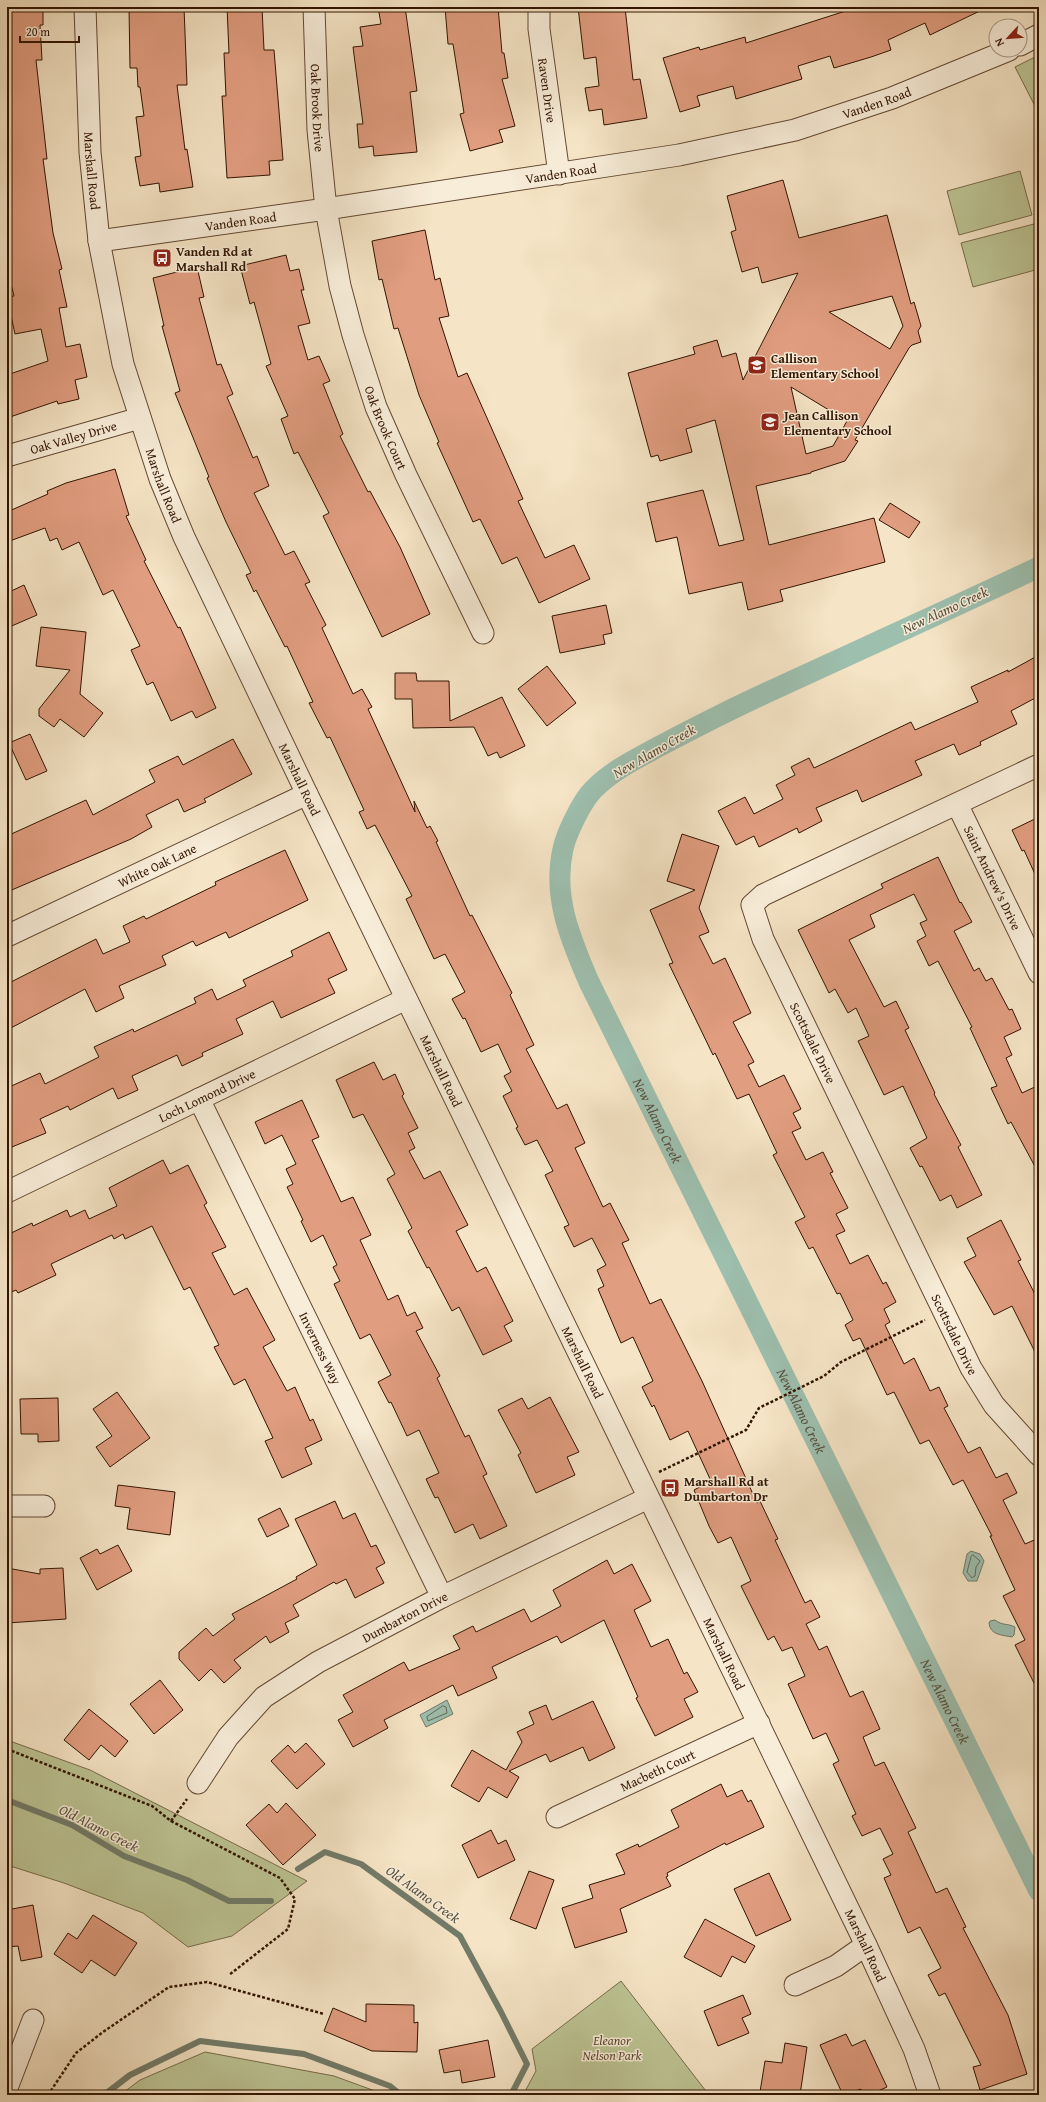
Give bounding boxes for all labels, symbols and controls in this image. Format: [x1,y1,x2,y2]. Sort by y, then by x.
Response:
scale bar [20,18,79,44]
north arrow [988,18,1028,58]
text: 20 m [26,23,50,40]
text: N [990,35,1008,49]
street label: Raven Drive [533,57,561,124]
street label: Oak Brook Drive [306,64,329,153]
street label: Vanden Road [840,82,914,124]
street label: Marshall Road [79,131,105,211]
street label: Vanden Road [524,159,598,188]
street label: Vanden Road [204,207,278,236]
place label: Vanden Rd at Marshall Rd [176,242,253,276]
bus stop icon: Vanden Rd at Marshall Rd [151,247,173,269]
place label: Callison Elementary School [771,349,879,383]
school or university icon: Callison Elementary School [746,354,768,376]
street label: Oak Brook Court [360,383,412,473]
place label: Jean Callison Elementary School [782,406,892,440]
school or university icon: Jean Callison Elementary School [759,411,781,433]
street label: Oak Valley Drive [28,416,119,459]
street label: Marshall Road [141,446,186,526]
water label: New Alamo Creek [899,581,992,639]
water label: New Alamo Creek [609,719,700,783]
street label: Marshall Road [274,740,325,819]
street label: Saint Andrew's Drive [959,822,1026,934]
street label: White Oak Lane [115,839,200,892]
street label: Scottsdale Drive [785,999,841,1087]
street label: Marshall Road [415,1032,467,1110]
street label: Loch Lomond Drive [156,1064,259,1127]
water label: New Alamo Creek [628,1075,687,1167]
street label: Scottsdale Drive [926,1291,982,1379]
street label: Inverness Way [294,1309,346,1388]
street label: Marshall Road [557,1323,608,1402]
water label: New Alamo Creek [772,1365,831,1457]
place label: Marshall Rd at Dumbarton Dr [684,1472,769,1506]
bus stop icon: Marshall Rd at Dumbarton Dr [659,1477,681,1499]
street label: Dumbarton Drive [359,1587,451,1647]
street label: Marshall Road [698,1615,750,1693]
water label: New Alamo Creek [916,1655,975,1748]
street label: Macbeth Court [617,1745,699,1796]
water label: Old Alamo Creek [56,1799,143,1857]
water label: Old Alamo Creek [382,1860,465,1928]
street label: Marshall Road [840,1906,891,1985]
park label: Eleanor Nelson Park [583,2031,642,2065]

